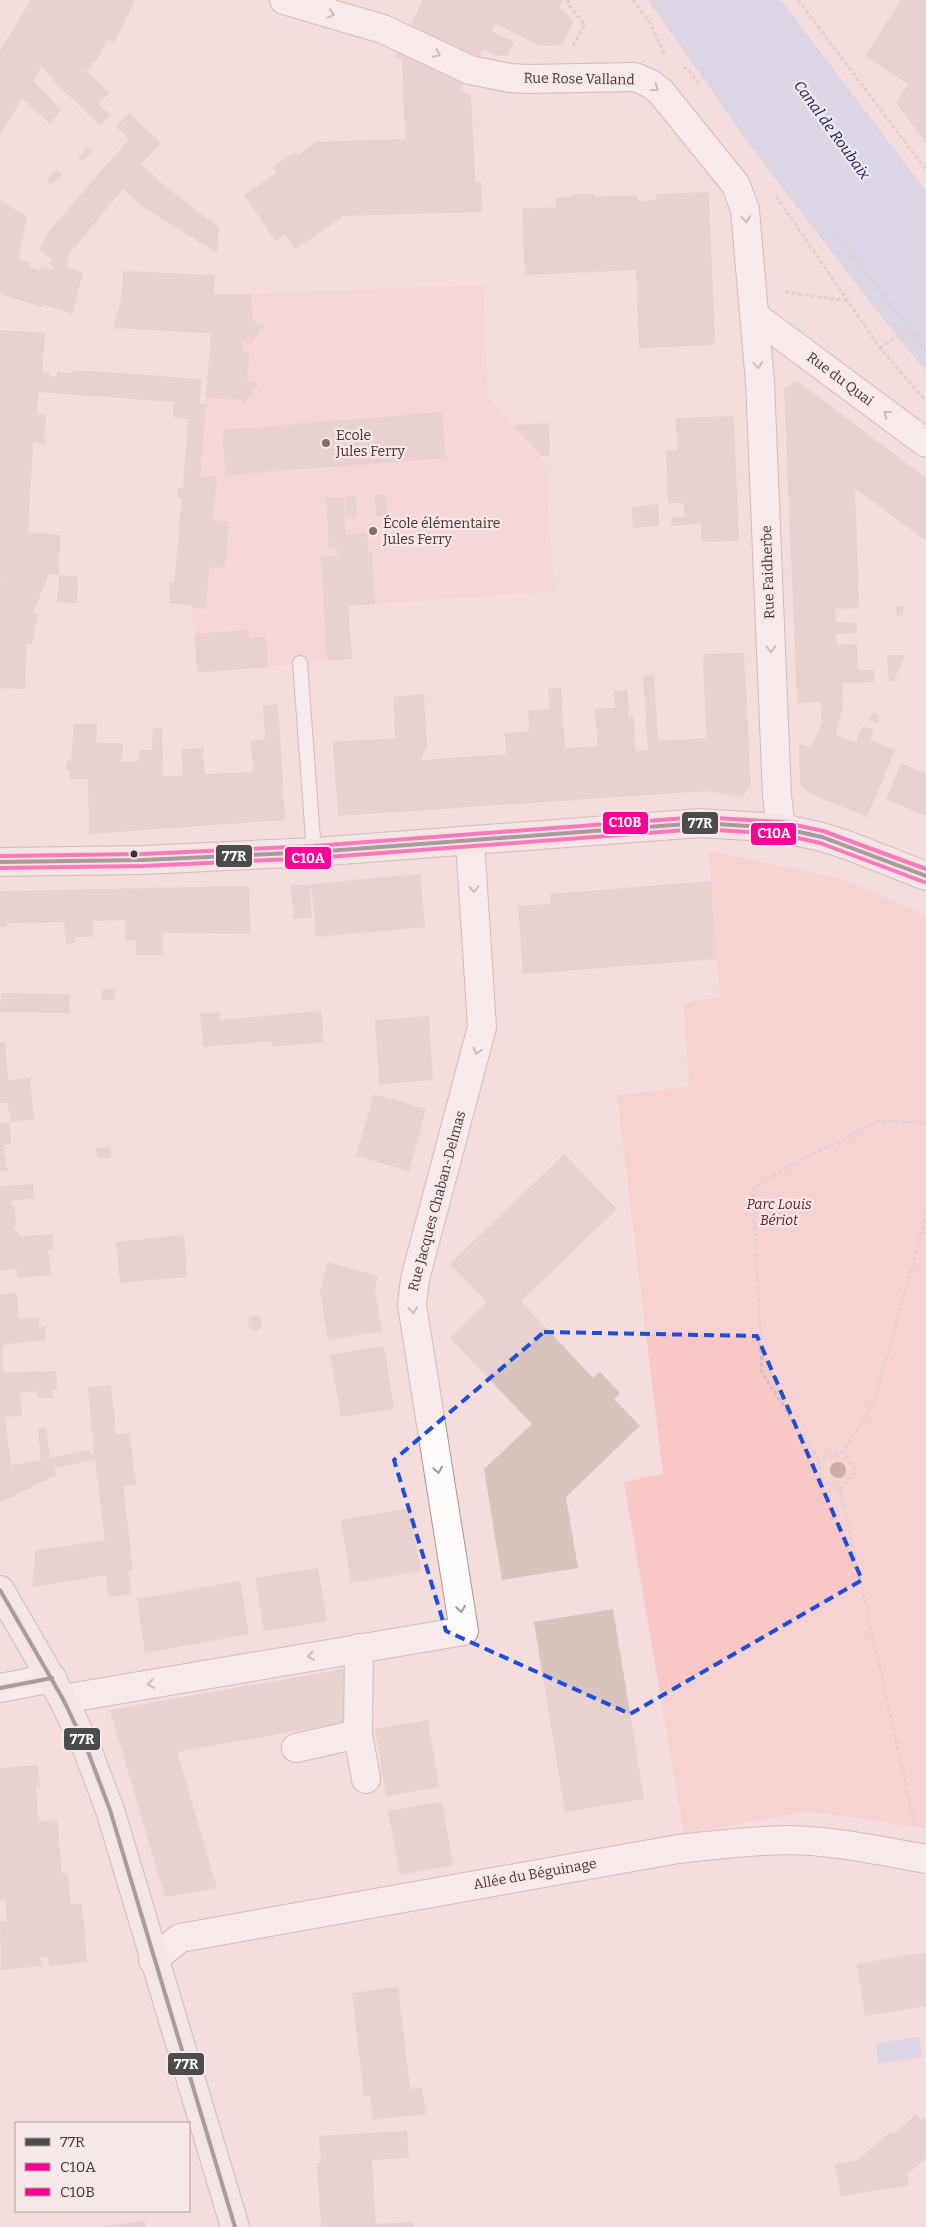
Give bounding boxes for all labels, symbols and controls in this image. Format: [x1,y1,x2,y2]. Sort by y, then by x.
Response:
one-way arrow [326,8,335,19]
one-way arrow [432,47,441,58]
street label: Rue Rose Valland [523,70,635,88]
water label: Canal de Roubaix [790,77,874,184]
one-way arrow [649,82,659,91]
one-way arrow [740,215,751,223]
street label: Rue du Quai [803,348,877,410]
one-way arrow [753,361,764,369]
one-way arrow [883,411,893,420]
place label: Ecole Jules Ferry [335,427,406,460]
marker: Ecole Jules Ferry [320,437,332,449]
place label: École élémentaire Jules Ferry [382,514,500,548]
marker: École élémentaire Jules Ferry [367,525,379,537]
street label: Rue Faidherbe [758,525,778,619]
one-way arrow [766,646,776,653]
line badge: C10B [602,811,649,835]
line badge: 77R [681,811,719,835]
text: C10B [609,814,641,831]
text: 77R [688,815,713,832]
line badge: C10A [750,822,797,846]
text: C10A [757,825,791,842]
line badge: 77R [215,844,253,868]
line badge: C10A [284,846,332,870]
text: 77R [222,848,247,865]
unlabelled marker [129,849,139,859]
text: C10A [291,850,325,867]
one-way arrow [468,886,479,894]
one-way arrow [472,1046,483,1055]
street label: Rue Jacques Chaban-Delmas [405,1109,469,1293]
park label: Parc Louis Bériot [746,1196,812,1229]
one-way arrow [407,1306,418,1314]
one-way arrow [433,1466,443,1474]
one-way arrow [455,1605,465,1614]
one-way arrow [306,1651,315,1661]
one-way arrow [146,1678,155,1688]
line badge: 77R [63,1727,101,1751]
text: 77R [70,1731,95,1748]
street label: Allée du Béguinage [472,1855,598,1893]
line badge: 77R [167,2052,205,2076]
text: 77R [174,2056,199,2073]
legend [15,2122,190,2212]
text: 77R [60,2133,85,2151]
text: C10A [60,2158,96,2176]
text: C10B [60,2183,95,2201]

